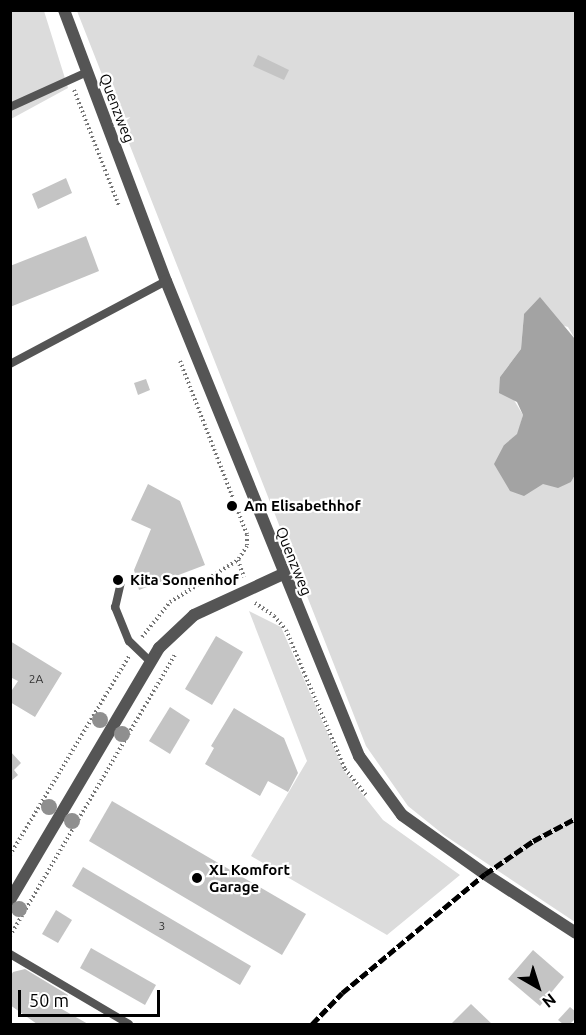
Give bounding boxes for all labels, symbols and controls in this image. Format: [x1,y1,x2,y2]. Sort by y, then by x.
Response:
street label: Quenzweg [96,71,138,145]
place label: Am Elisabethhof [244,497,361,515]
marker: Am Elisabethhof [225,499,239,513]
street label: Quenzweg [272,524,316,598]
place label: Kita Sonnenhof [130,571,239,589]
marker: Kita Sonnenhof [111,573,125,587]
house number: 2A [29,672,43,686]
place label: XL Komfort Garage [209,860,290,895]
marker: XL Komfort Garage [190,871,204,885]
house number: 3 [159,919,165,933]
north arrow [508,957,568,1017]
scale bar [21,978,164,1016]
text: 50 m [29,990,69,1010]
text: N [539,990,560,1012]

